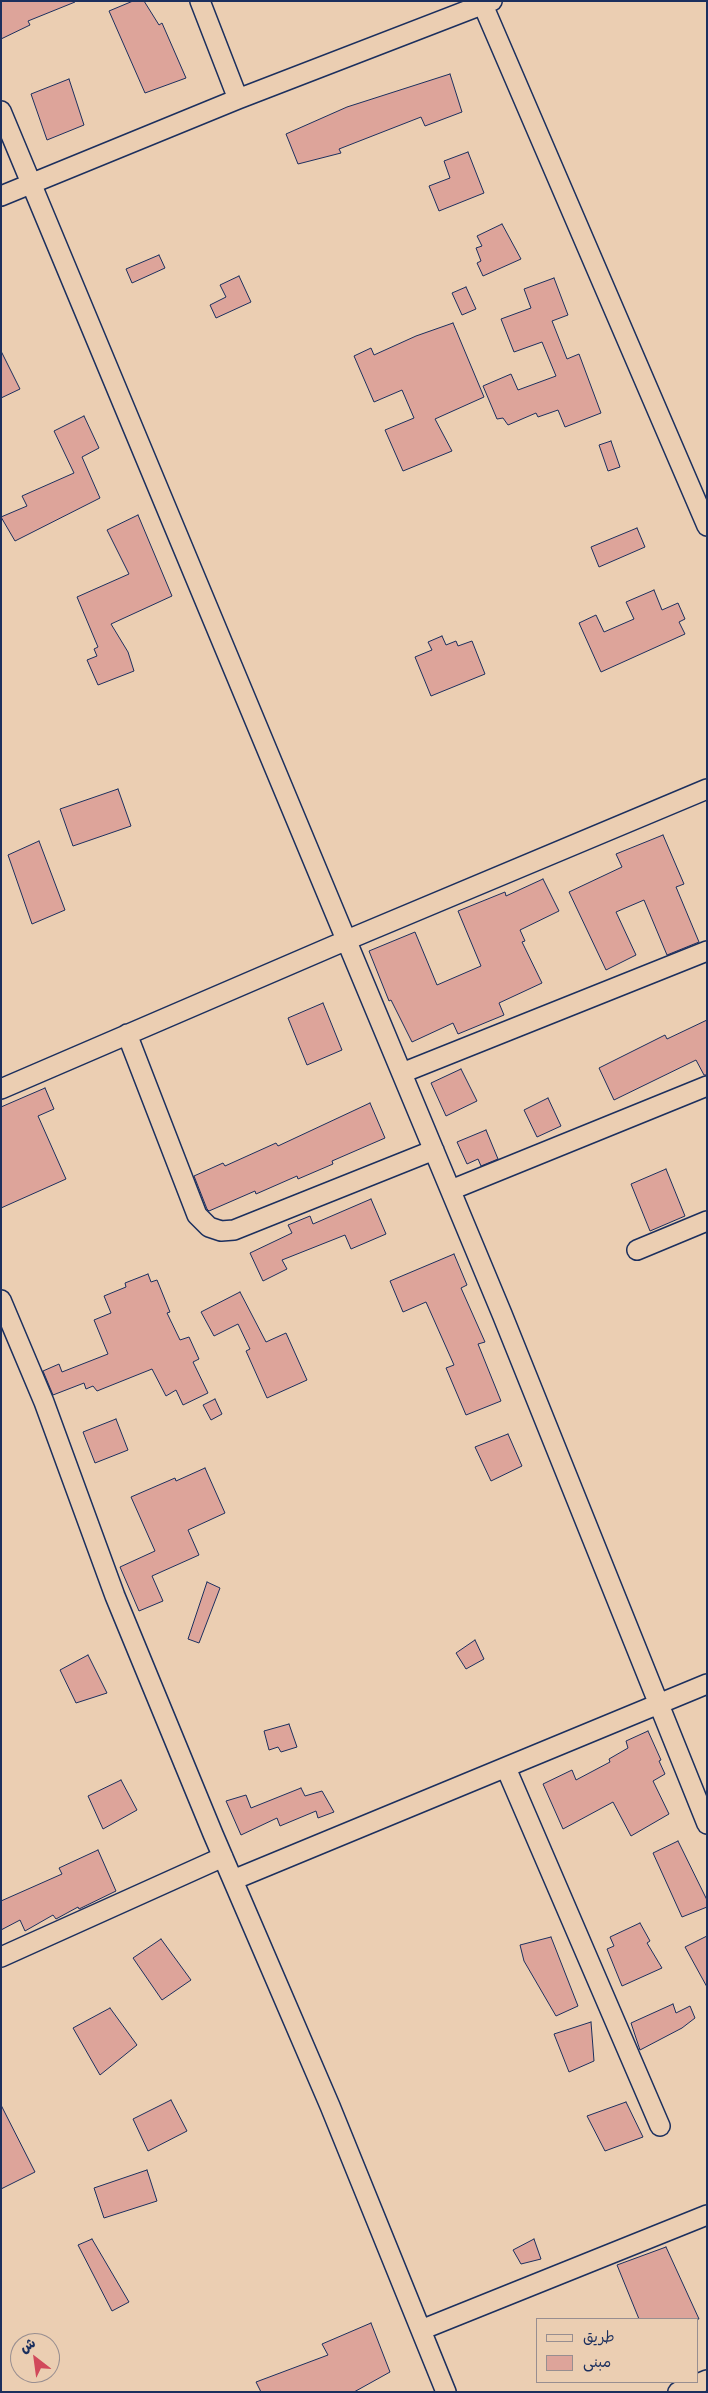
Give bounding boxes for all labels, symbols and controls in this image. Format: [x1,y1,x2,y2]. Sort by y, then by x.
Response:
legend [536,2318,698,2383]
text: طريق [583,2328,615,2347]
north arrow [10,2333,60,2383]
text: ش [17,2334,39,2357]
text: مبنى [583,2353,611,2372]

